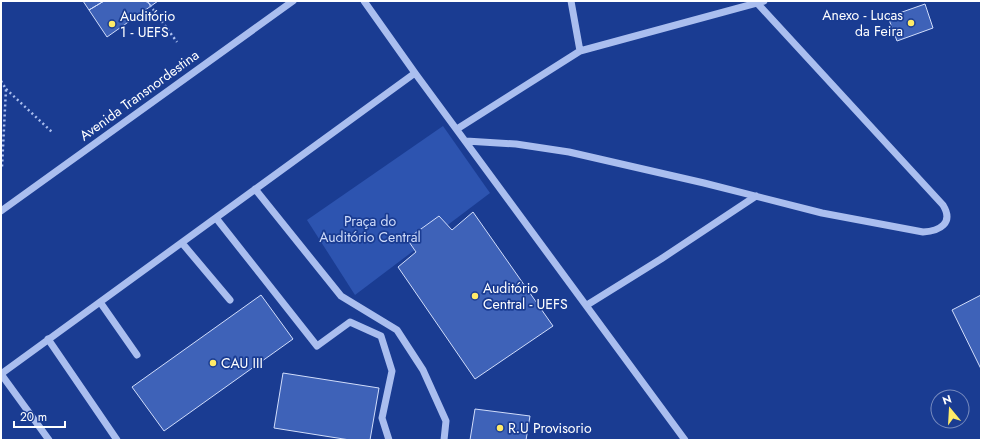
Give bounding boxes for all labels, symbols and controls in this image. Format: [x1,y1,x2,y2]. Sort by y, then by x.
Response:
place label: Anexo - Lucas da Feira [822,5,903,41]
place label: Auditório 1 - UEFS [120,6,175,42]
marker: Anexo - Lucas da Feira [906,18,916,28]
marker: Auditório 1 - UEFS [107,19,117,29]
street label: Avenida Transnordestina [75,45,203,145]
park label: Praça do Auditório Central [319,211,421,247]
place label: Auditório Central - UEFS [483,278,568,314]
marker: Auditório Central - UEFS [470,291,480,301]
place label: CAU III [221,353,263,373]
marker: CAU III [208,358,218,368]
north arrow [930,389,970,429]
text: N [940,391,954,408]
scale bar [14,403,65,429]
text: 20 m [20,408,47,426]
place label: R.U Provisorio [508,418,592,438]
marker: R.U Provisorio [495,423,505,433]

